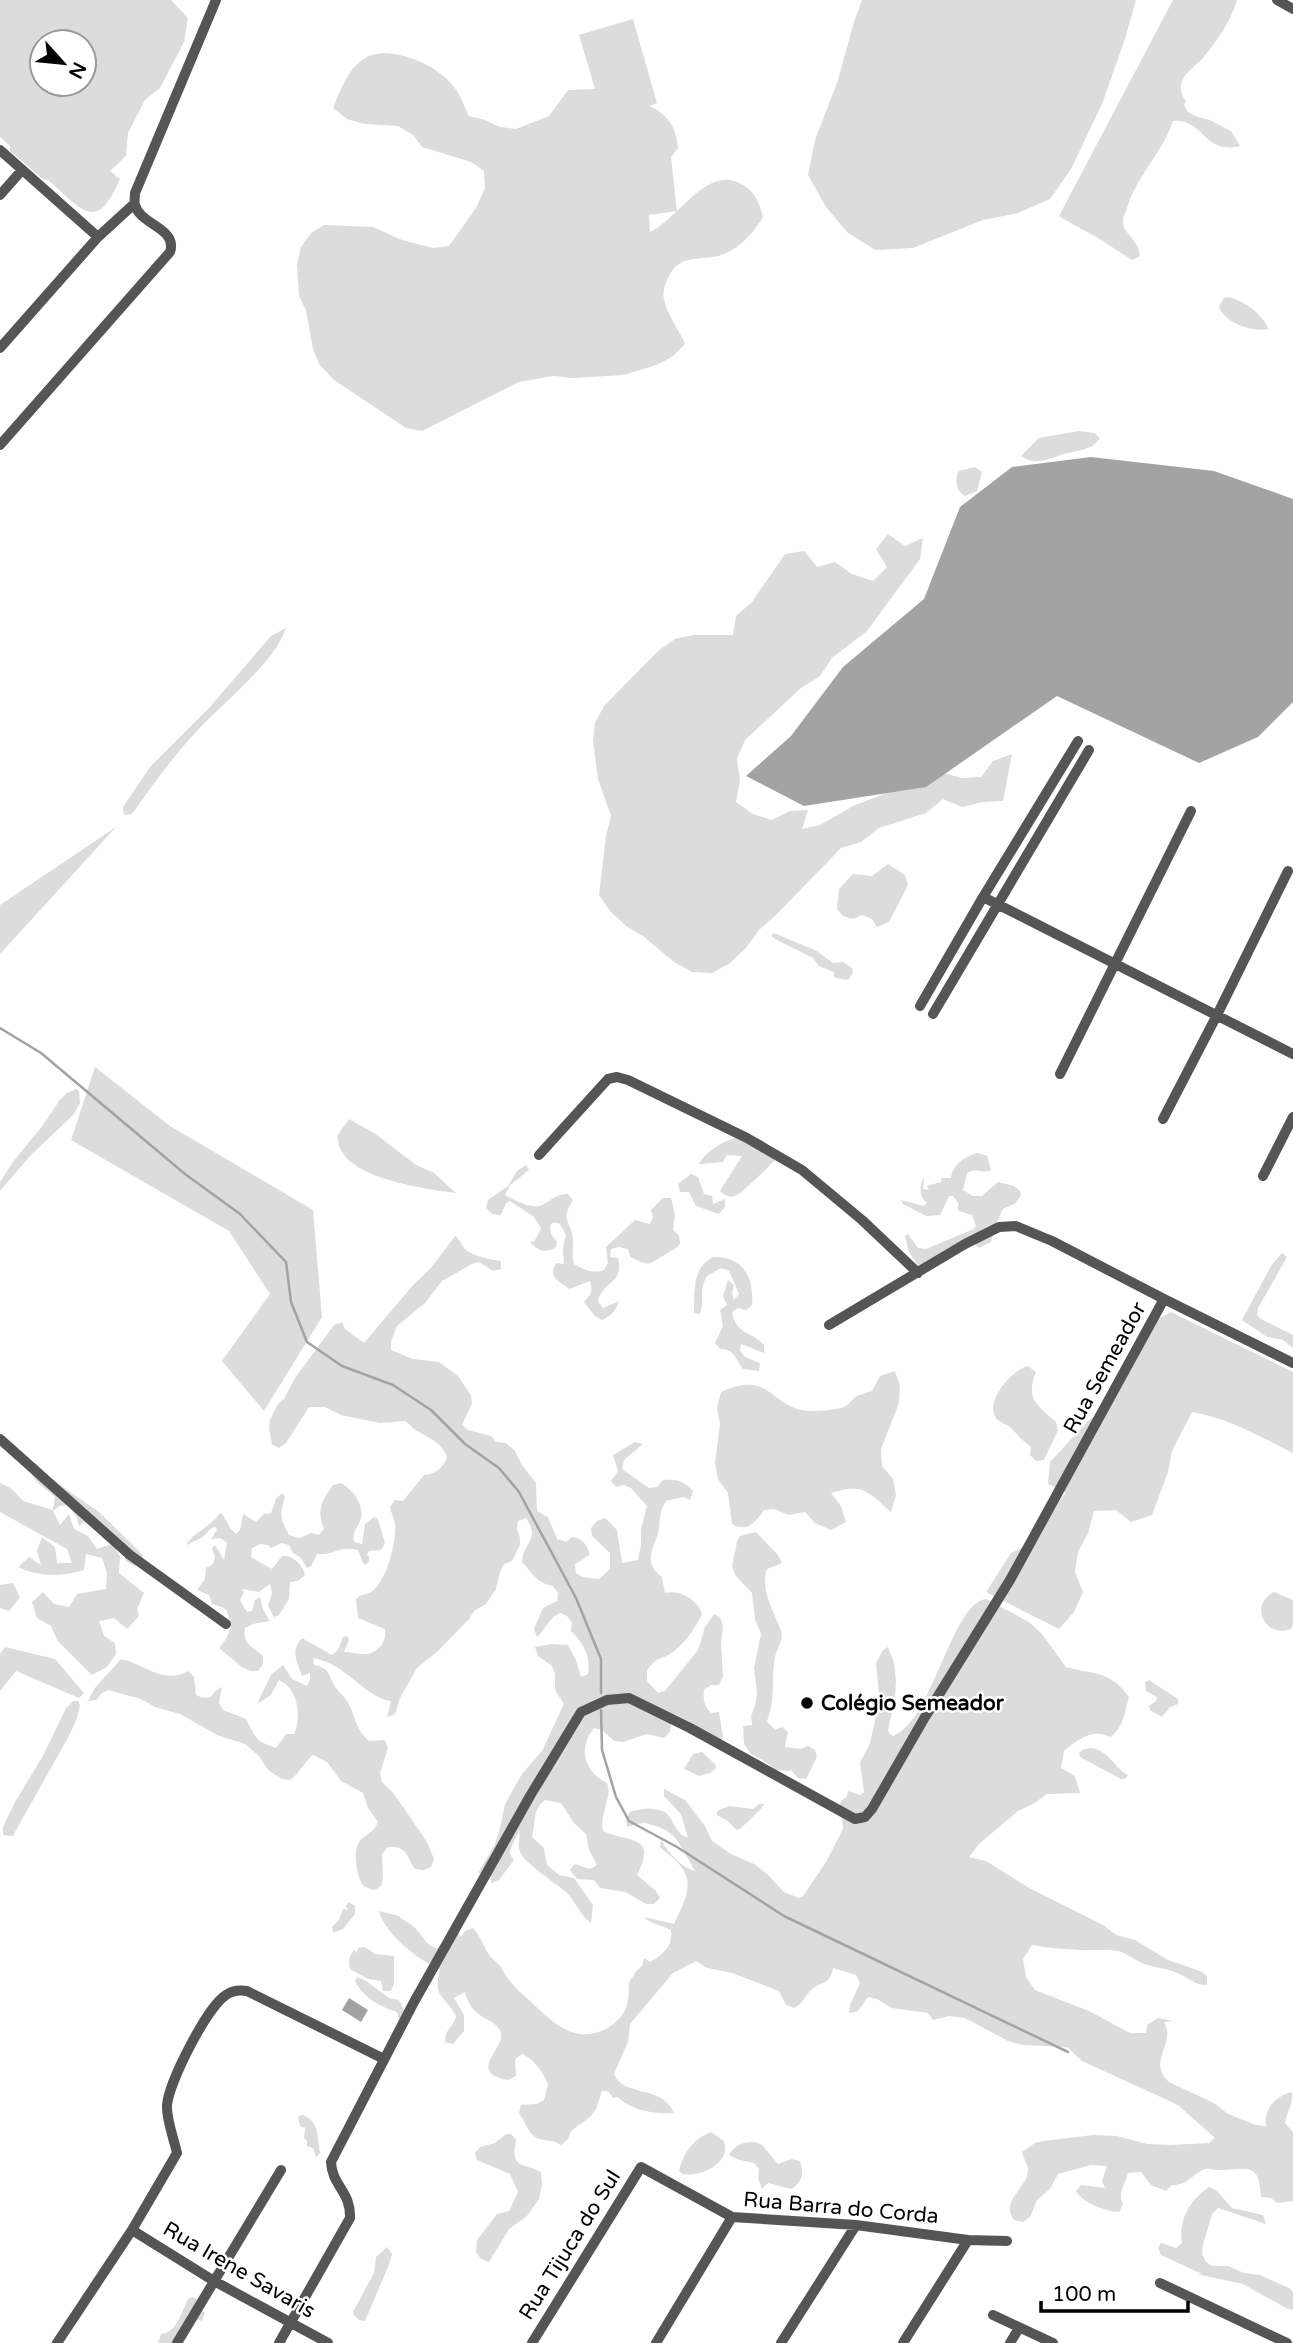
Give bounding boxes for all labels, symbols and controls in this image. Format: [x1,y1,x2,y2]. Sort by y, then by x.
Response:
north arrow [28,28,98,98]
text: N [64,58,91,82]
street label: Rua Semeador [1058,1298,1152,1438]
place label: Colégio Semeador [821,1691,1005,1716]
marker: Colégio Semeador [799,1695,815,1711]
street label: Rua Tijuca do Sul [514,2166,626,2324]
street label: Rua Barra do Corda [742,2187,940,2229]
street label: Rua Irene Savaris [159,2216,319,2324]
scale bar [1041,2270,1188,2314]
text: 100 m [1052,2282,1116,2307]

